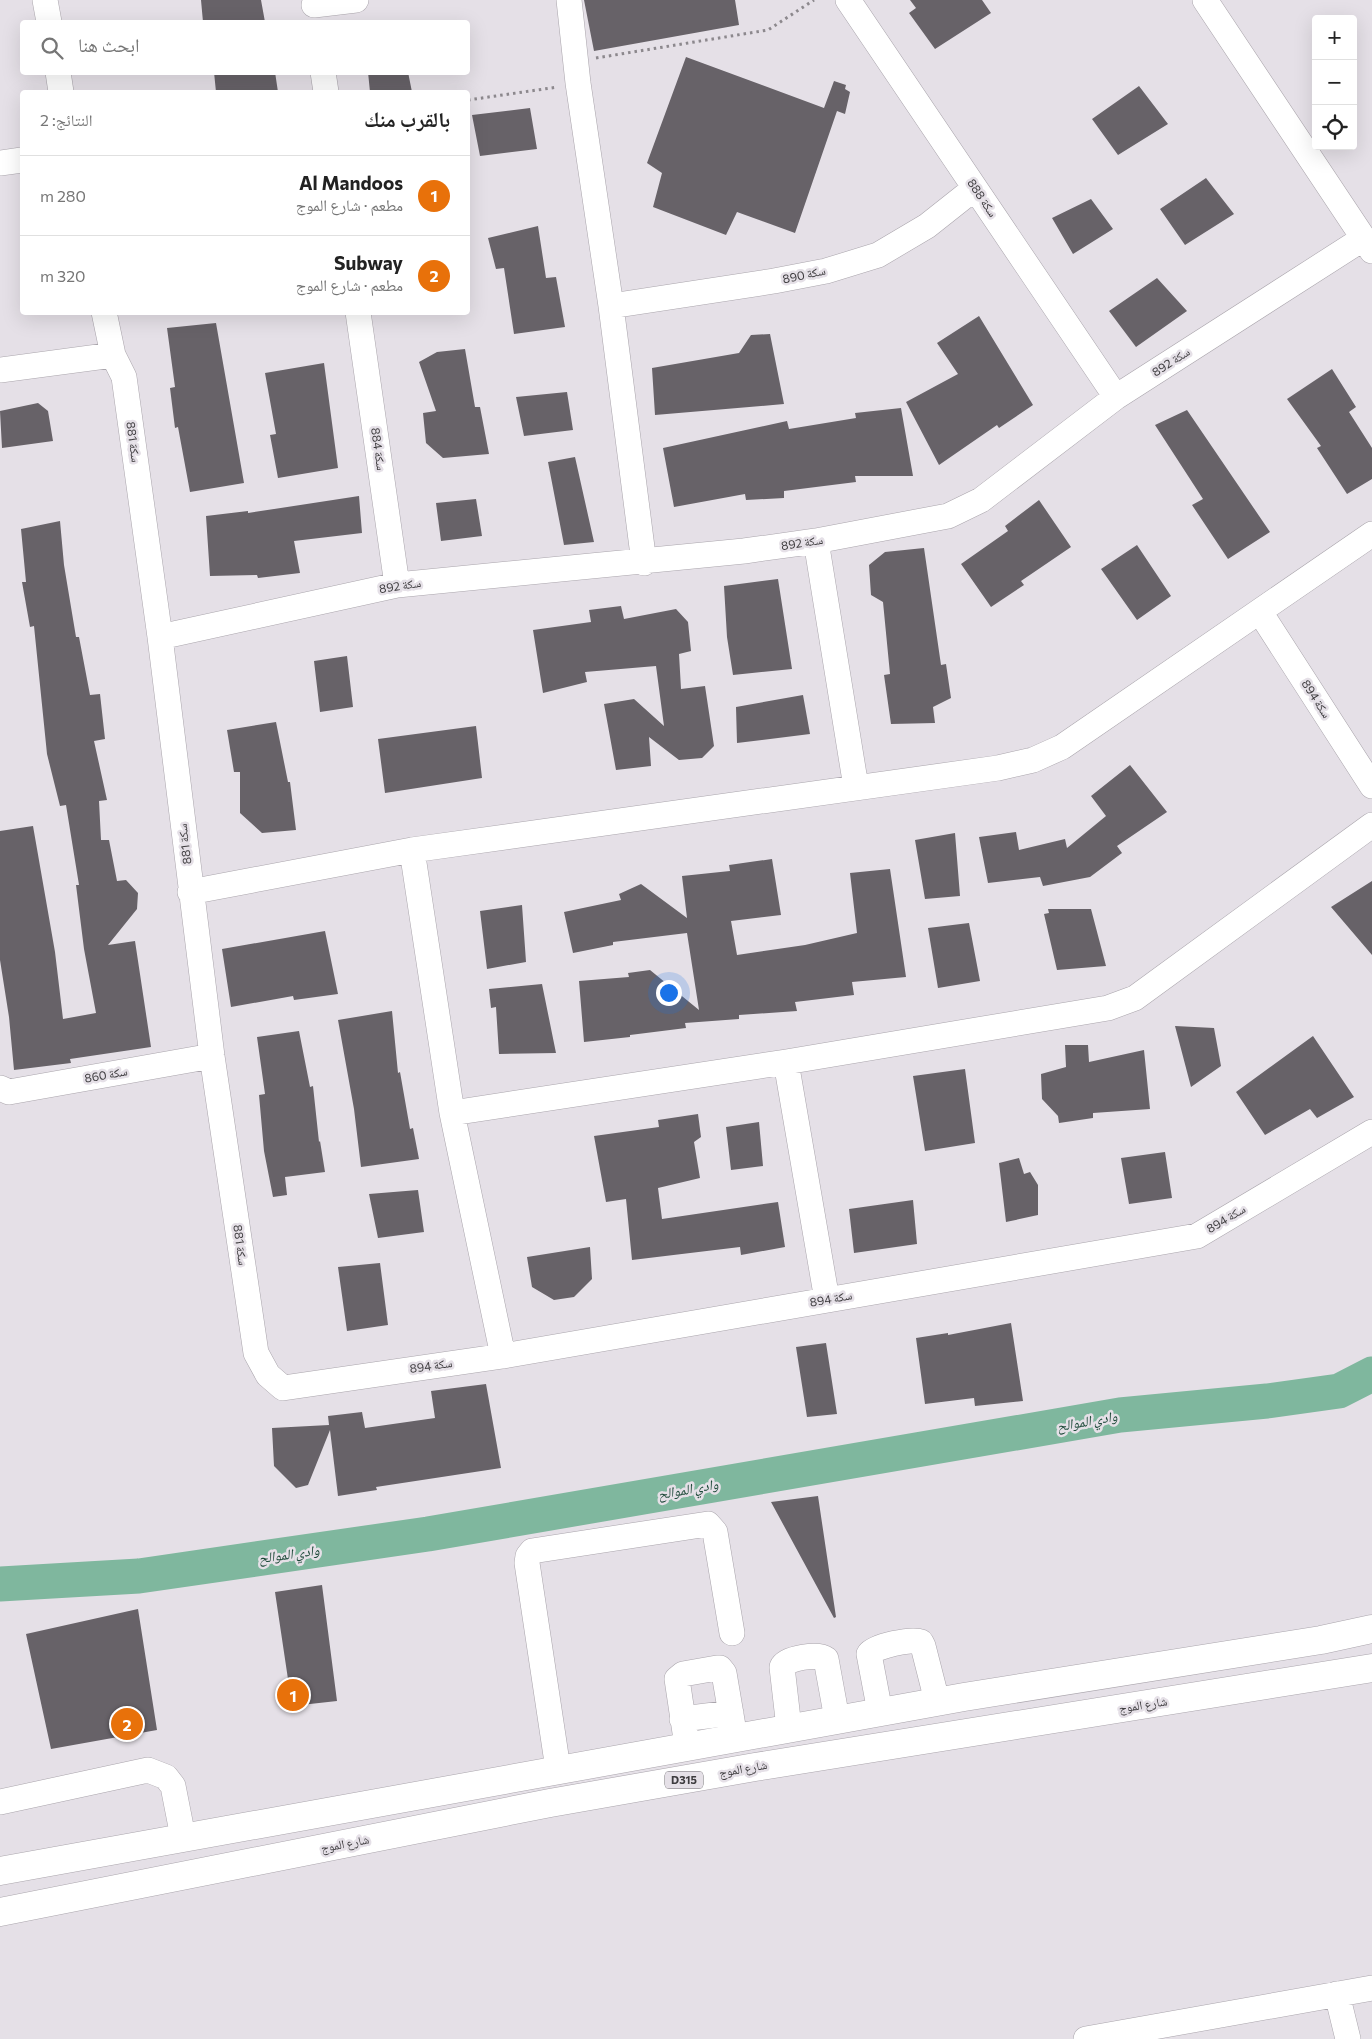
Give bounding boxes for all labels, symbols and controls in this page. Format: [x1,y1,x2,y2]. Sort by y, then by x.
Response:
map controls [1312,15,1357,150]
button: + [1312,15,1357,60]
search box [20,20,470,75]
text: ابحث هنا [78,33,140,56]
icon: search [38,34,66,62]
button: − [1312,60,1357,105]
button: locate [1312,105,1357,150]
text: بالقرب منك [364,106,450,131]
text: النتائج: 2 [40,110,92,129]
text: Al Mandoos [299,171,403,194]
street label: سكة 888 [965,176,1001,219]
text: 280 m [40,186,86,205]
text: 1 [430,186,438,205]
text: مطعم · شارع الموج [296,195,403,214]
text: Subway [334,251,403,274]
street label: سكة 890 [781,263,827,285]
text: 320 m [40,266,85,285]
text: 2 [429,266,439,285]
text: مطعم · شارع الموج [296,275,403,294]
street label: سكة 892 [1149,344,1192,379]
street label: سكة 881 [124,421,144,463]
street label: سكة 884 [369,427,389,471]
street label: سكة 892 [780,532,824,552]
street label: سكة 892 [378,575,422,595]
street label: سكة 894 [1299,677,1334,720]
street label: سكة 881 [175,823,193,865]
your location [656,980,682,1006]
street label: سكة 860 [83,1063,129,1085]
street label: سكة 894 [1203,1201,1248,1235]
street label: سكة 881 [231,1224,251,1266]
street label: سكة 894 [808,1287,853,1309]
street label: سكة 894 [409,1355,453,1375]
water label: وادي الموالح [1055,1407,1120,1438]
water label: وادي الموالح [656,1475,721,1506]
water label: وادي الموالح [257,1541,321,1570]
pin: 1 [277,1676,309,1714]
street label: شارع الموج [1118,1693,1168,1717]
pin: 2 [111,1705,143,1743]
street label: شارع الموج [718,1757,768,1781]
road number: D315 [665,1772,703,1788]
street label: شارع الموج [320,1831,371,1857]

